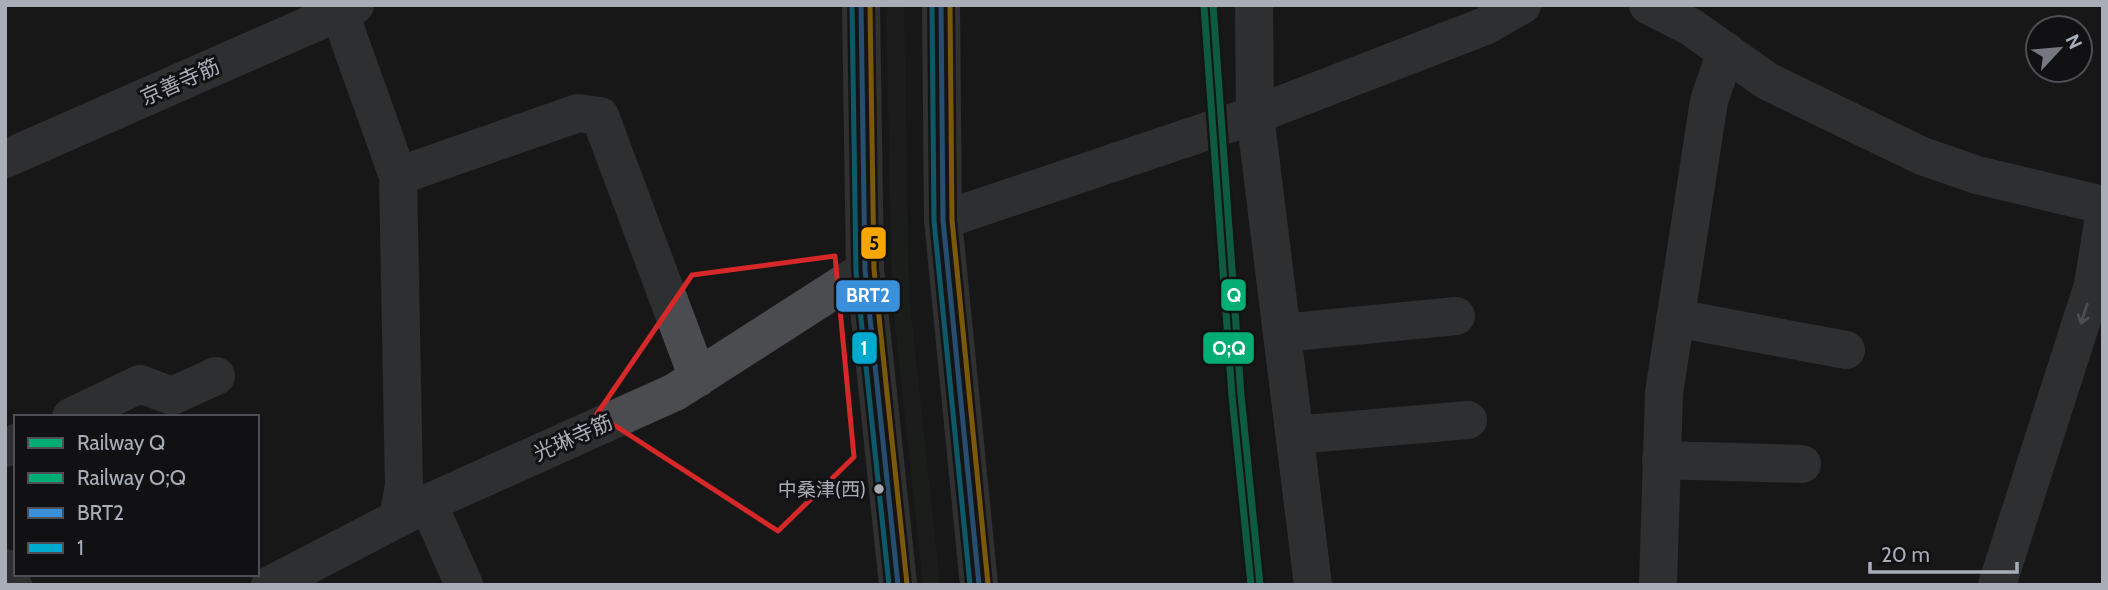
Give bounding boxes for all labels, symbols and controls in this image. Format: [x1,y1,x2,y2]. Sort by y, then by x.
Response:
north arrow [2024,14,2094,84]
text: N [2061,31,2087,53]
street label: 京善寺筋 [136,53,223,110]
line badge: 5 [860,226,887,260]
text: 5 [869,232,879,255]
line badge: Q [1220,278,1247,312]
line badge: BRT2 [835,279,901,313]
text: BRT2 [846,284,890,307]
text: Q [1227,284,1241,307]
one-way arrow [2077,303,2090,325]
line badge: 1 [851,331,878,365]
line badge: O;Q [1202,331,1255,365]
text: 1 [860,337,868,360]
text: O;Q [1212,337,1246,360]
street label: 光琳寺筋 [529,409,616,466]
legend [14,415,259,576]
text: Railway Q [77,430,165,455]
text: Railway O;Q [77,465,186,490]
place label: 中桑津(西) [778,478,866,501]
marker: 中桑津(西) [872,482,886,496]
text: BRT2 [77,500,124,525]
scale bar [1870,530,2017,574]
text: 1 [77,535,84,560]
text: 20 m [1881,542,1930,567]

